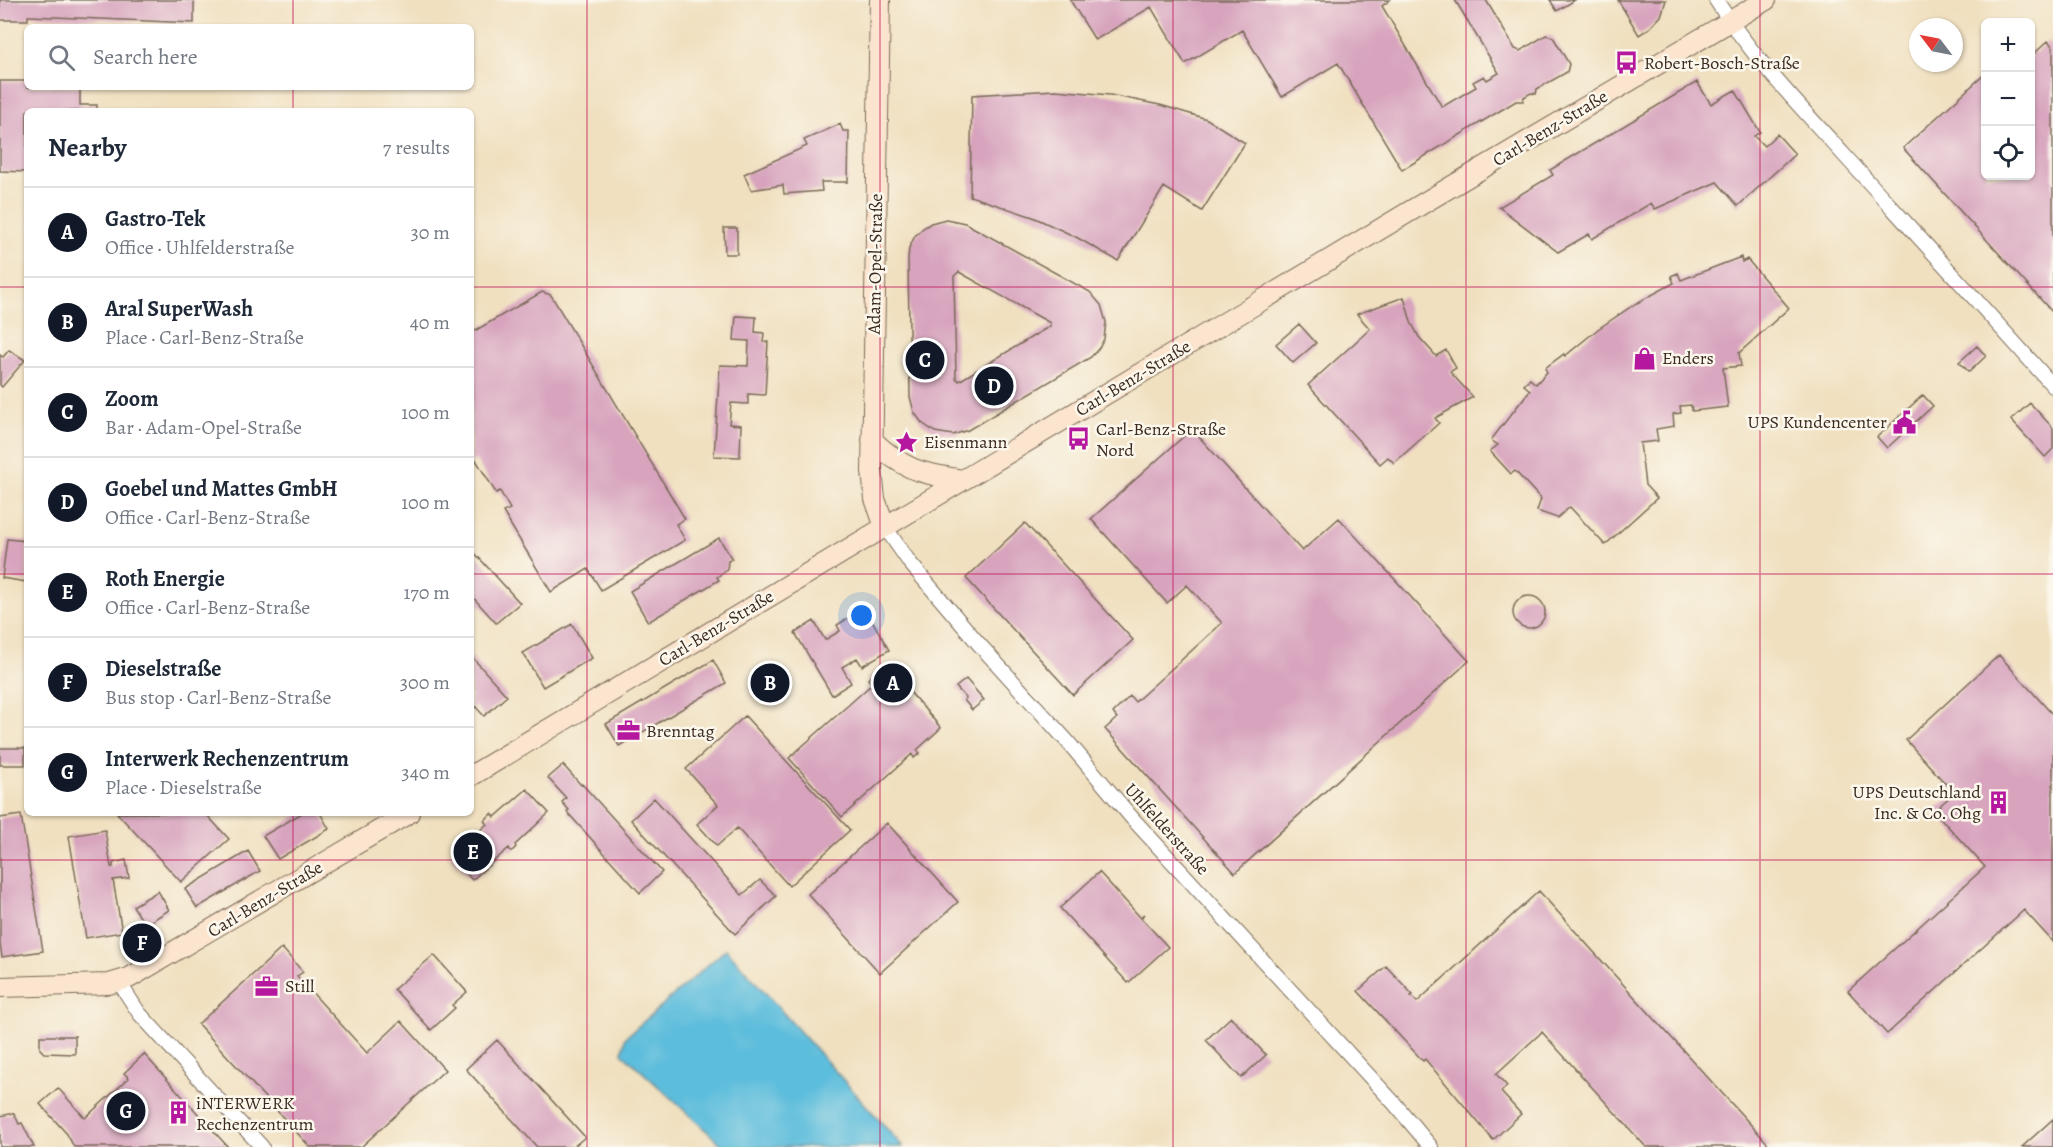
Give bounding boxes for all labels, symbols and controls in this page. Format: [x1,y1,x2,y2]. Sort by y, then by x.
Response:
north arrow [1909,18,1963,72]
map controls [1981,18,2035,180]
button: + [1981,18,2035,72]
search box [24,24,474,90]
icon: search [45,41,78,74]
text: Search here [93,42,198,72]
bus stop icon: Robert-Bosch-Straße [1613,50,1639,76]
place label: Robert-Bosch-Straße [1644,51,1800,75]
button: − [1981,72,2035,126]
street label: Carl-Benz-Straße [1488,84,1612,172]
button: locate [1981,126,2035,180]
text: Nearby [48,130,127,165]
text: 7 results [383,134,450,161]
street label: Adam-Opel-Straße [862,193,888,336]
text: Gastro-Tek [105,204,205,234]
text: A [61,219,74,246]
text: 30 m [410,219,450,246]
text: Office · Uhlfelderstraße [105,234,294,261]
text: Aral SuperWash [105,294,253,324]
text: B [61,309,74,336]
text: 40 m [410,309,450,336]
text: Place · Carl-Benz-Straße [105,324,304,351]
street label: Carl-Benz-Straße [1071,334,1195,422]
pin: C [906,338,944,382]
shop icon: Enders [1631,345,1657,371]
place label: Enders [1662,346,1714,370]
pin: D [974,364,1014,408]
text: Zoom [105,384,159,414]
text: C [61,399,74,426]
text: 100 m [401,399,450,426]
public building icon: UPS Kundencenter [1892,409,1918,435]
place label: UPS Kundencenter [1747,410,1887,434]
text: Bar · Adam-Opel-Straße [105,414,302,441]
place label: Carl-Benz-Straße Nord [1096,417,1226,462]
bus stop icon: Carl-Benz-Straße Nord [1065,426,1091,452]
place icon: Eisenmann [893,429,919,455]
place label: Eisenmann [924,430,1008,454]
text: Goebel und Mattes GmbH [105,474,338,504]
text: D [61,489,74,516]
text: 100 m [401,489,450,516]
text: Office · Carl-Benz-Straße [105,504,310,531]
text: Roth Energie [105,564,225,594]
text: E [62,579,73,606]
text: 170 m [404,579,450,606]
street label: Carl-Benz-Straße [654,584,778,672]
text: Office · Carl-Benz-Straße [105,594,310,621]
your location [847,601,876,630]
text: Dieselstraße [105,654,222,684]
pin: B [750,660,790,706]
pin: A [874,660,912,706]
text: F [62,669,73,696]
text: 300 m [400,669,450,696]
text: Bus stop · Carl-Benz-Straße [105,684,331,711]
office icon: Brenntag [615,718,641,744]
place label: Brenntag [646,719,714,743]
text: Interwerk Rechenzentrum [105,744,349,774]
text: G [61,759,74,786]
text: 340 m [401,759,450,786]
text: Place · Dieselstraße [105,774,262,801]
street label: Uhlfelderstraße [1119,778,1215,880]
place label: UPS Deutschland Inc. & Co. Ohg [1853,780,1981,825]
building icon: UPS Deutschland Inc. & Co. Ohg [1986,789,2012,815]
pin: E [454,830,492,874]
street label: Carl-Benz-Straße [203,855,327,943]
pin: F [122,920,162,966]
office icon: Still [254,973,280,999]
place label: Still [285,974,315,998]
pin: G [106,1088,146,1134]
place label: iNTERWERK Rechenzentrum [196,1091,313,1136]
building icon: iNTERWERK Rechenzentrum [165,1100,191,1126]

